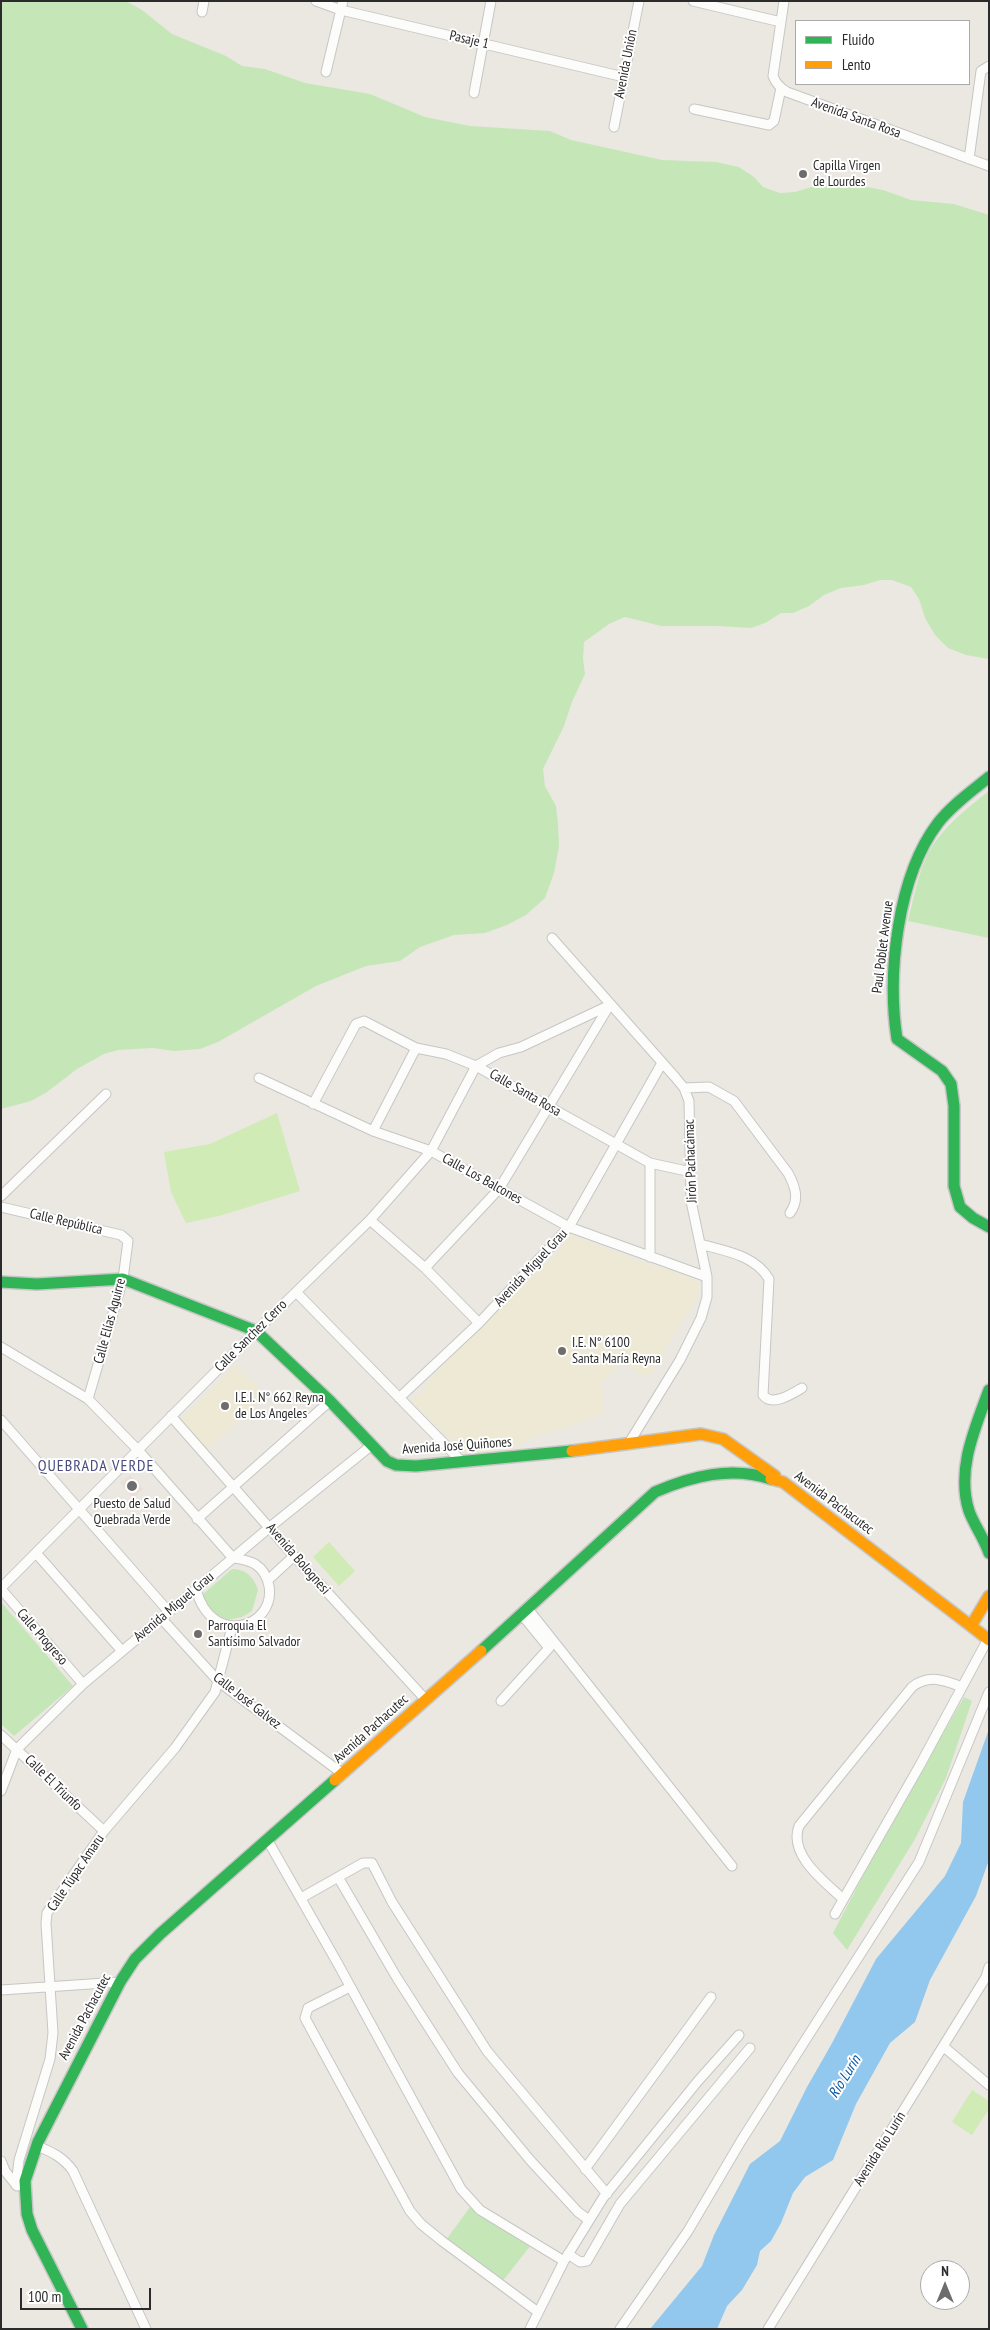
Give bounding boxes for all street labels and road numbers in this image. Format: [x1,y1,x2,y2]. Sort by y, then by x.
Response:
street label: Pasaje 1 [448,27,490,53]
street label: Avenida Unión [611,28,641,100]
street label: Avenida Santa Rosa [809,94,903,142]
street label: Paul Poblet Avenue [869,900,897,994]
street label: Calle Santa Rosa [486,1066,564,1120]
street label: Jirón Pachacámac [681,1119,701,1203]
street label: Calle Los Balcones [439,1150,525,1208]
street label: Calle República [28,1205,104,1239]
street label: Avenida Miguel Grau [491,1226,571,1310]
street label: Calle Elías Aguirre [91,1276,129,1366]
street label: Calle Sanchez Cerro [211,1296,291,1376]
street label: Avenida José Quiñones [402,1434,512,1458]
street label: Avenida Pachacutec [791,1468,877,1538]
street label: Avenida Bolognesi [262,1520,334,1598]
street label: Avenida Miguel Grau [130,1569,218,1645]
street label: Calle Progreso [13,1605,71,1669]
street label: Calle José Galvez [210,1669,284,1733]
street label: Avenida Pachacutec [330,1691,412,1767]
street label: Calle El Triunfo [21,1752,85,1814]
street label: Calle Túpac Amaru [44,1831,108,1915]
street label: Avenida Pachacutec [55,1971,115,2063]
street label: Avenida Río Lurín [850,2109,910,2189]

